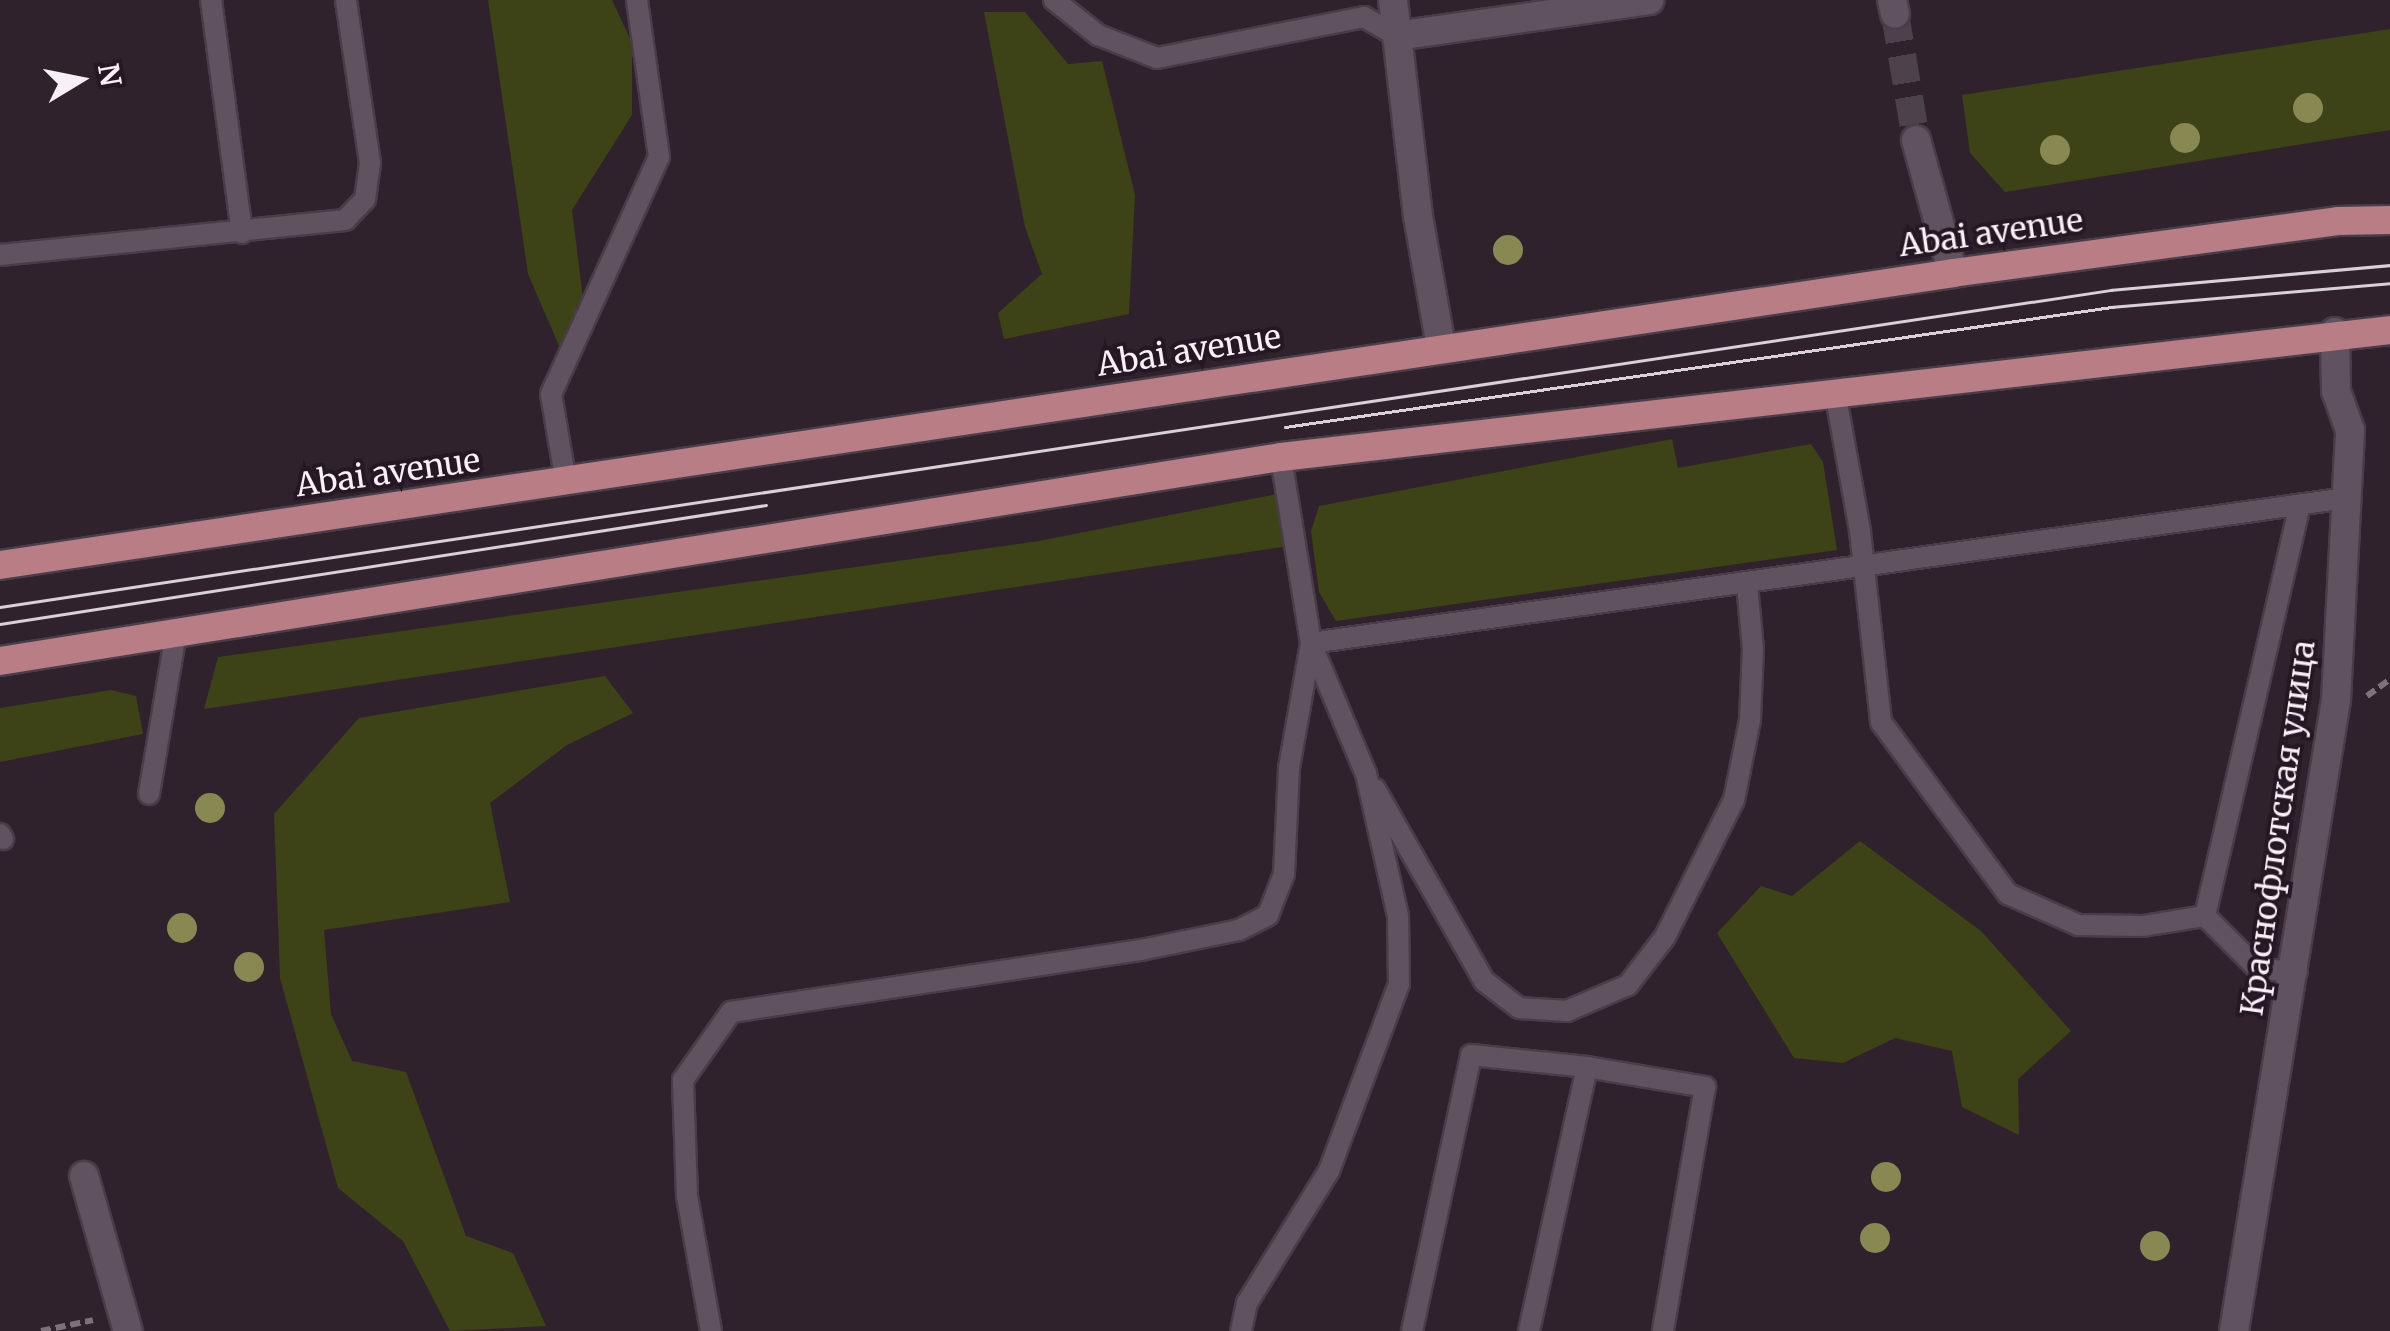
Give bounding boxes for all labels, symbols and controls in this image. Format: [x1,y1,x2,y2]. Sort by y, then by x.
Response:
north arrow [30,30,130,130]
text: N [90,61,129,89]
street label: Abai avenue [1896,201,2086,265]
street label: Abai avenue [1094,318,1284,384]
street label: Abai avenue [293,441,483,505]
street label: Краснофлотская улица [2233,638,2323,1018]

